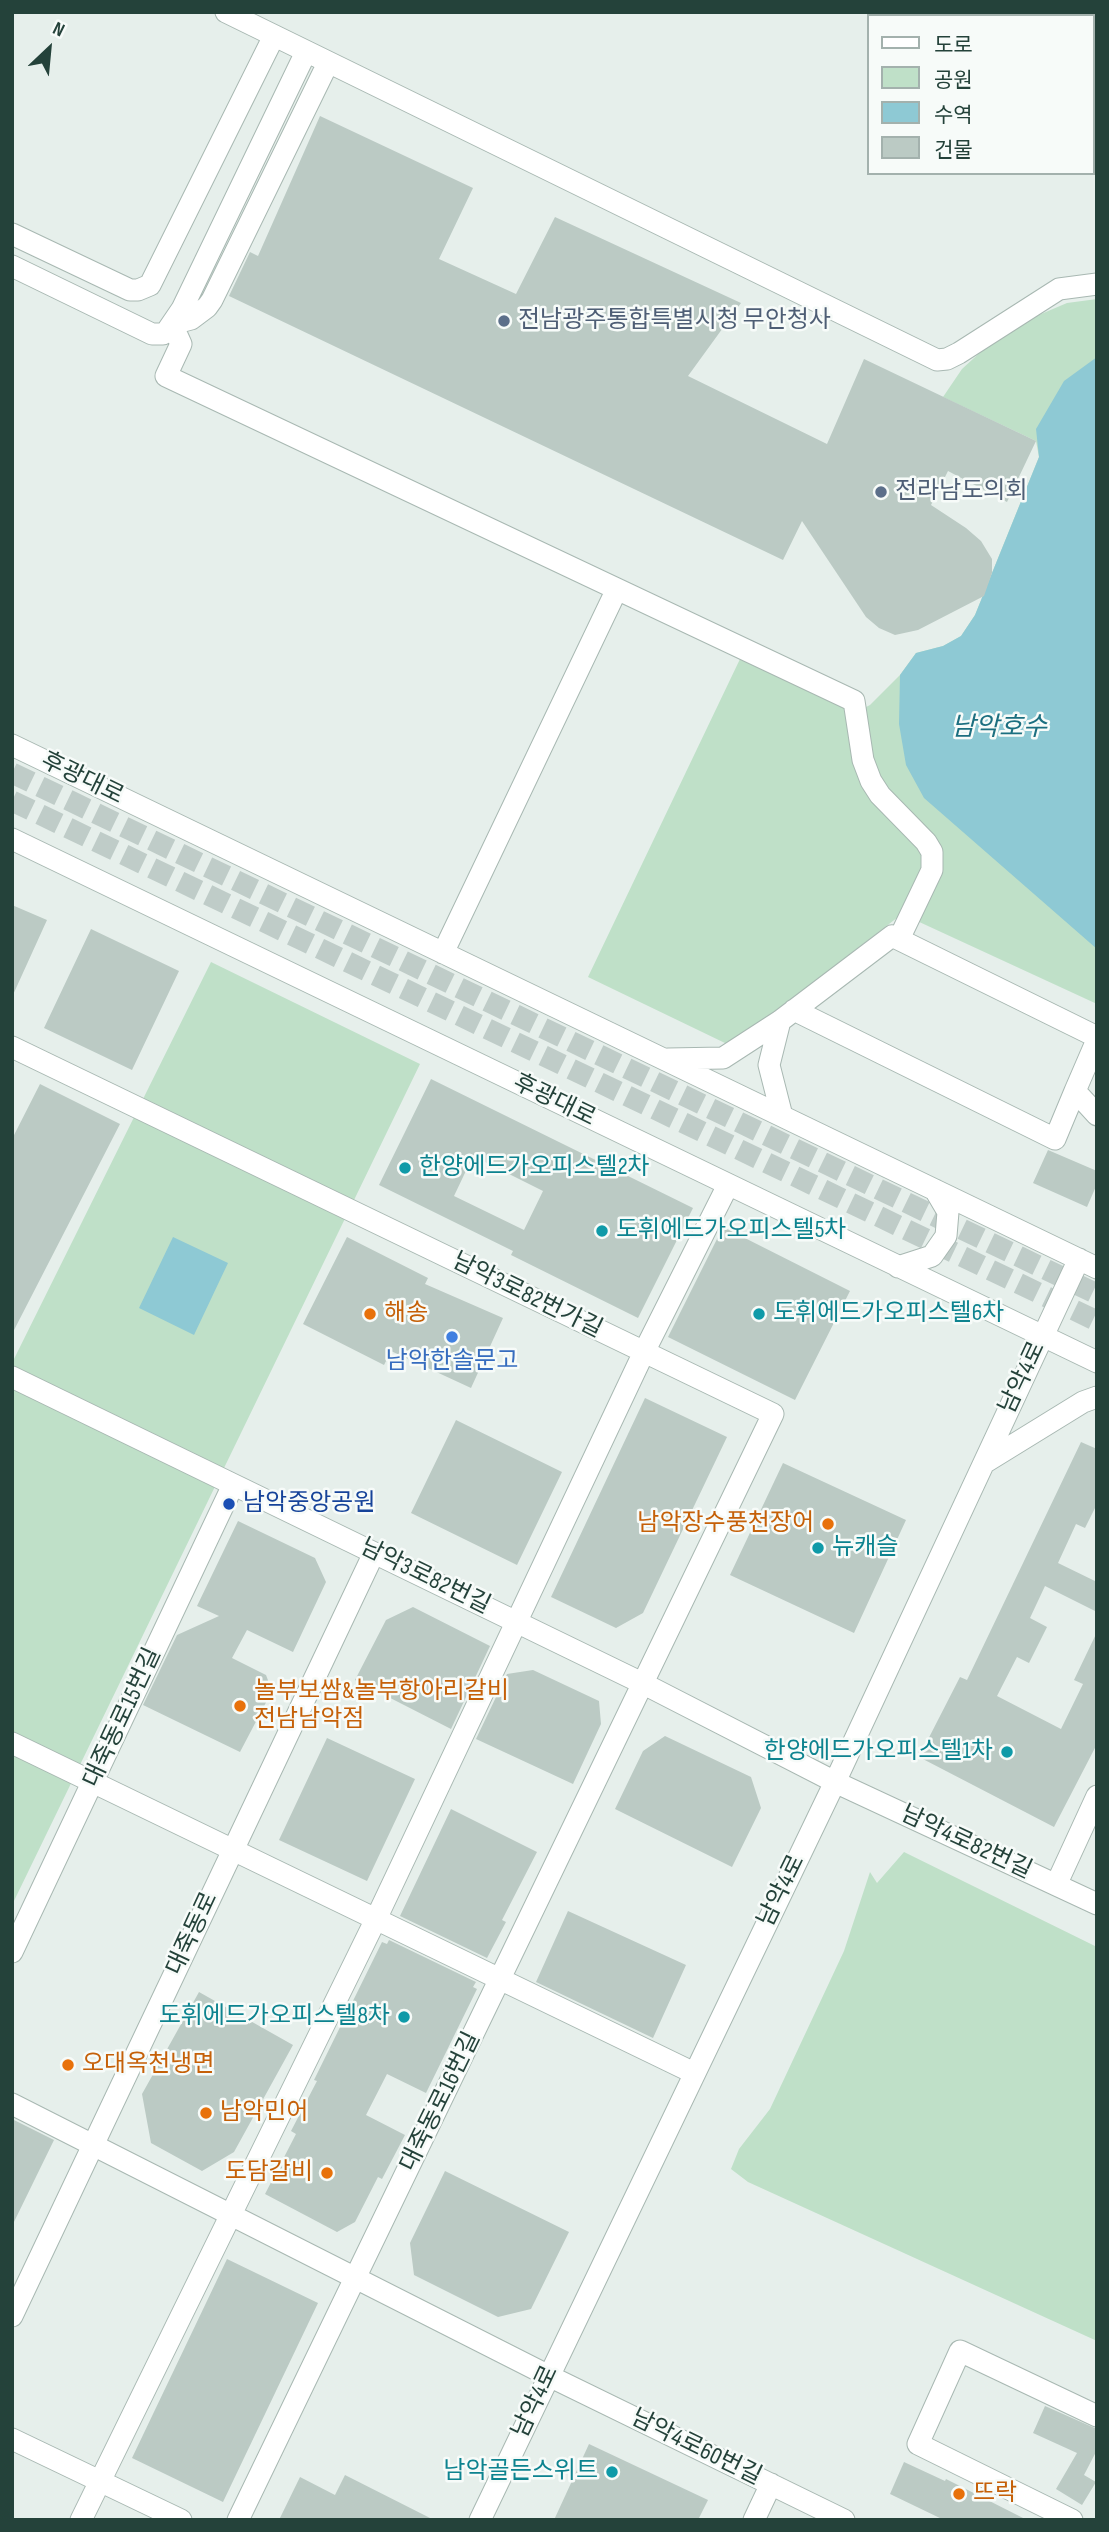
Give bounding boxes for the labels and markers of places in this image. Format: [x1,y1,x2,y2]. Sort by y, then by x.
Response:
place label: 전남광주통합특별시청 무안청사 [518,307,831,335]
marker: 전남광주통합특별시청 무안청사 [496,313,512,329]
place label: 전라남도의회 [895,478,1027,506]
marker: 전라남도의회 [873,484,889,500]
place label: 한양에드가오피스텔2차 [419,1154,650,1182]
marker: 한양에드가오피스텔2차 [397,1160,413,1176]
place label: 도휘에드가오피스텔5차 [616,1217,846,1245]
marker: 도휘에드가오피스텔5차 [594,1223,610,1239]
place label: 해송 [384,1300,428,1328]
place label: 도휘에드가오피스텔6차 [773,1300,1004,1328]
marker: 해송 [362,1306,378,1322]
marker: 도휘에드가오피스텔6차 [751,1306,767,1322]
marker: 남악한솔문고 [444,1329,460,1345]
place label: 남악한솔문고 [386,1348,518,1376]
place label: 남악중앙공원 [243,1490,375,1518]
marker: 남악중앙공원 [221,1496,237,1512]
place label: 남악장수풍천장어 [637,1510,814,1538]
marker: 남악장수풍천장어 [820,1516,836,1532]
place label: 뉴캐슬 [832,1534,898,1562]
marker: 뉴캐슬 [810,1540,826,1556]
place label: 놀부보쌈&놀부항아리갈비 전남남악점 [254,1678,509,1734]
marker: 놀부보쌈&놀부항아리갈비 전남남악점 [232,1698,248,1714]
place label: 한양에드가오피스텔1차 [764,1738,993,1766]
marker: 한양에드가오피스텔1차 [999,1744,1015,1760]
place label: 도휘에드가오피스텔8차 [159,2003,390,2031]
marker: 도휘에드가오피스텔8차 [396,2009,412,2025]
place label: 오대옥천냉면 [82,2051,214,2079]
marker: 오대옥천냉면 [60,2057,76,2073]
place label: 남악민어 [220,2099,308,2127]
marker: 남악민어 [198,2105,214,2121]
place label: 도담갈비 [225,2159,313,2187]
marker: 도담갈비 [319,2165,335,2181]
place label: 남악골든스위트 [443,2458,598,2486]
marker: 남악골든스위트 [604,2464,620,2480]
place label: 뜨락 [973,2480,1017,2508]
marker: 뜨락 [951,2486,967,2502]

